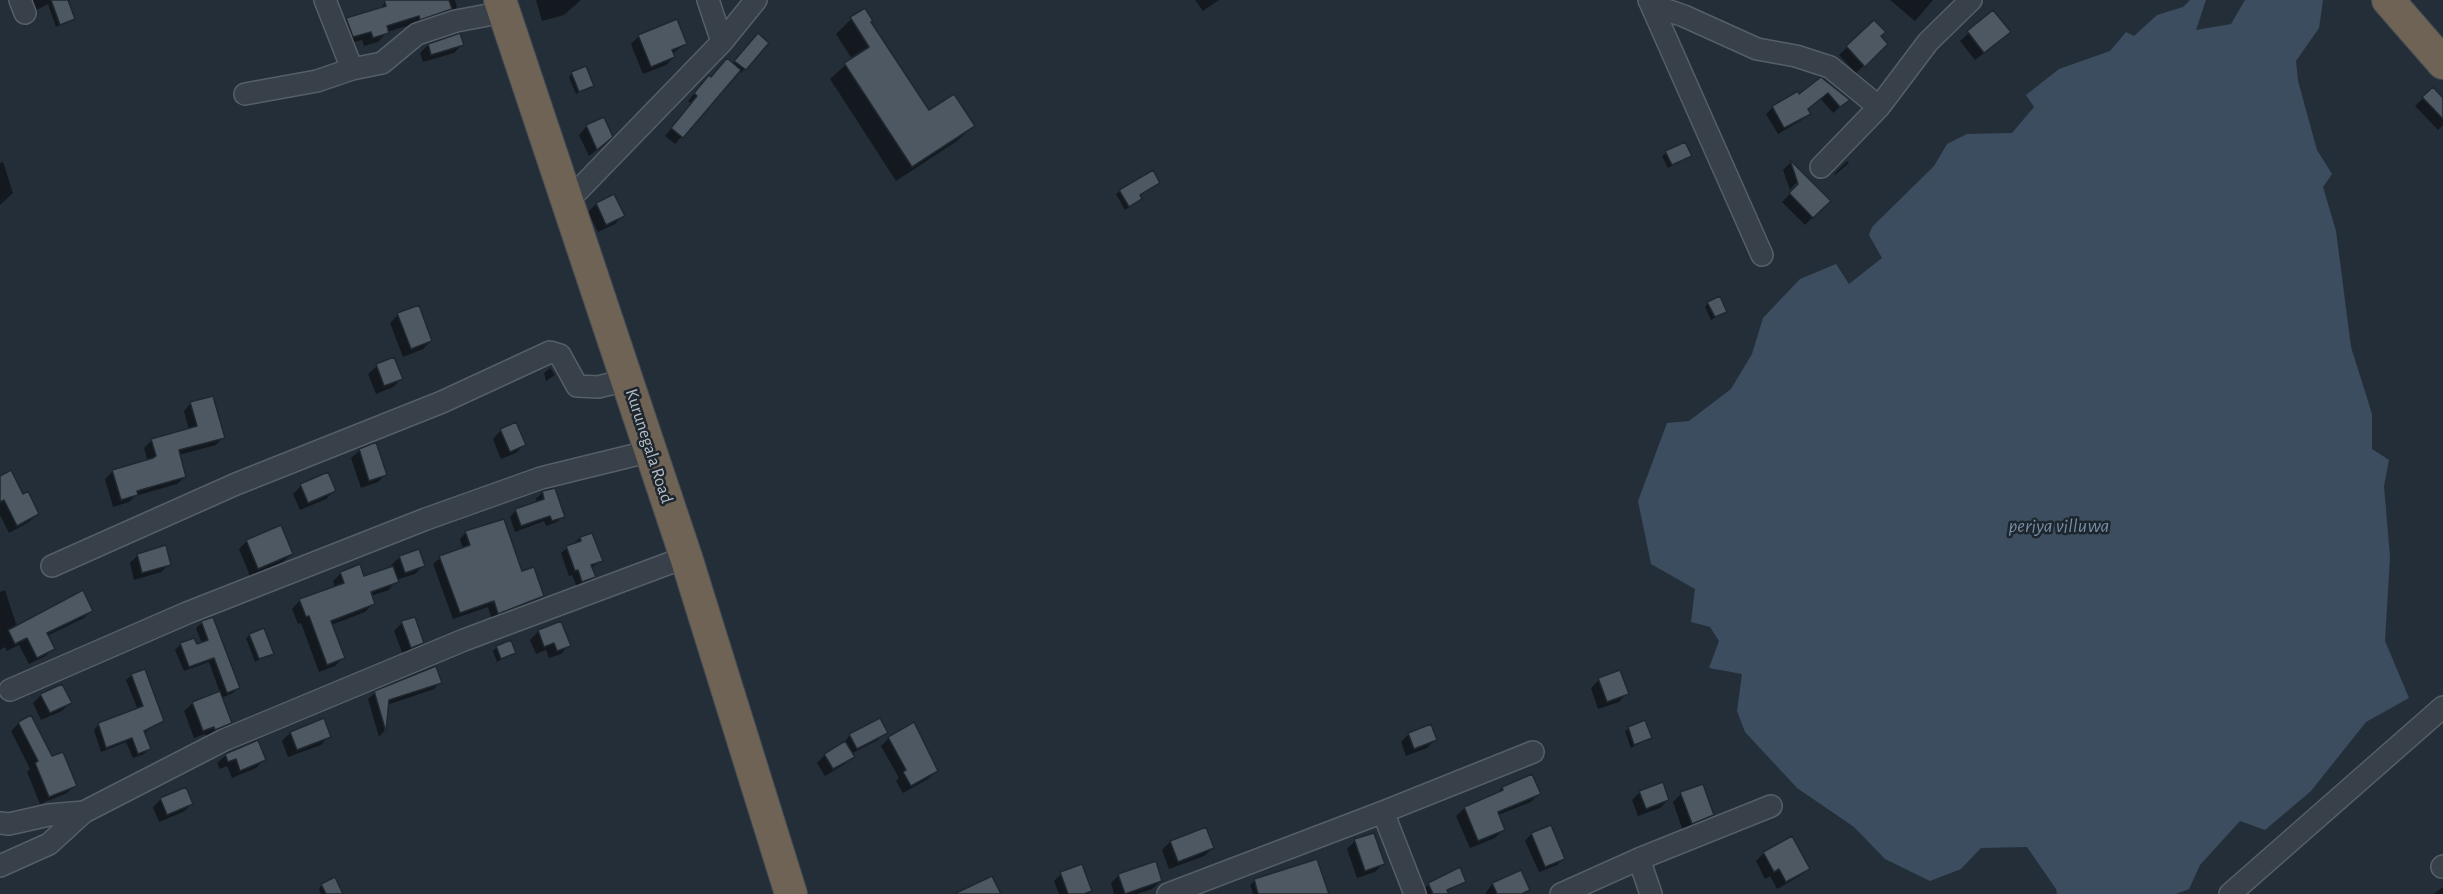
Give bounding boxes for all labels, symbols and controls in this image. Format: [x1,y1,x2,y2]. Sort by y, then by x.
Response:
street label: Kurunegala Road [620,386,678,506]
water label: periya villuwa [2009,514,2109,538]

